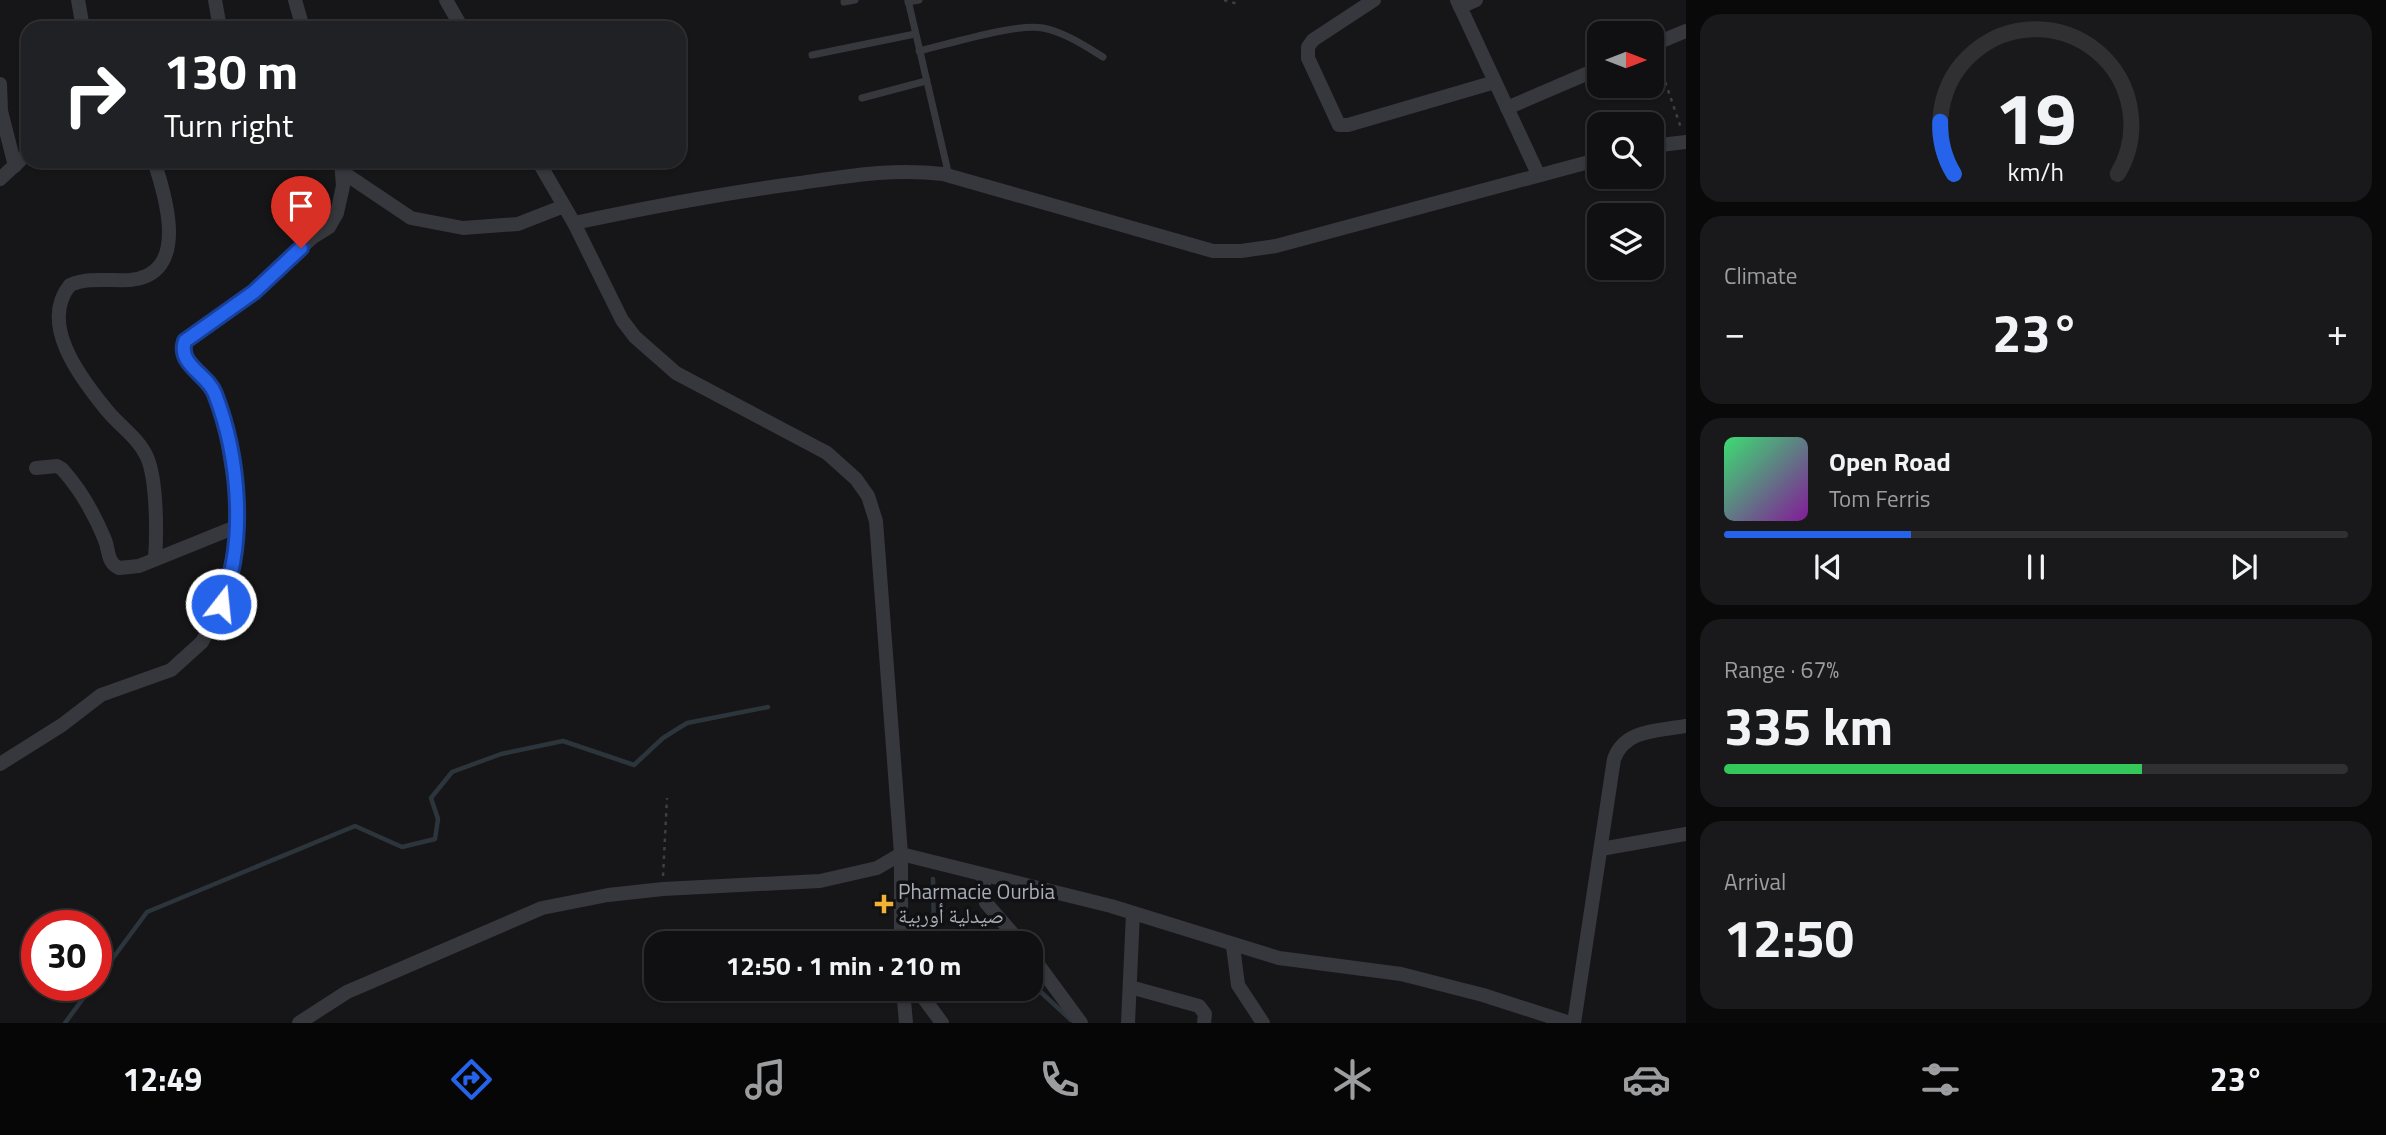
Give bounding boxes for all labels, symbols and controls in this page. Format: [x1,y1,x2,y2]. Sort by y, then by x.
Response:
north arrow [1587,21,1664,98]
map controls [1587,21,1664,280]
text: 130 m [164,33,298,108]
icon: right [49,49,140,140]
text: 19 [1995,62,2077,172]
text: Turn right [164,101,293,149]
button: search [1587,112,1664,189]
text: km/h [2008,153,2064,191]
pin [271,176,331,248]
icon: arrive [282,187,320,225]
button: layers [1587,203,1664,280]
text: Climate [1724,258,1797,293]
text: 23° [1992,293,2080,372]
text: − [1724,303,1745,361]
text: + [2327,303,2348,361]
text: Open Road [1829,442,1951,481]
text: Tom Ferris [1829,481,1930,516]
icon: previous [1809,548,1847,586]
icon: pause [2017,548,2055,586]
icon: next [2225,548,2263,586]
position arrow [184,567,258,641]
text: Range · 67% [1724,652,1839,687]
text: 335 km [1724,686,1893,765]
text: Arrival [1724,864,1786,899]
place label: Pharmacie Ourbia صيدلية أوربية [898,875,1055,931]
marker: Pharmacie Ourbia صيدلية أوربية [876,896,892,912]
text: 12:50 [1724,898,1854,977]
speed limit sign: 30 [21,910,112,1001]
text: 12:50 · 1 min · 210 m [726,946,961,985]
text: 12:49 [122,1055,202,1103]
icon: directions [447,1055,496,1104]
icon: music [741,1055,790,1104]
icon: phone [1035,1055,1084,1104]
icon: climate [1328,1055,1377,1104]
icon: car [1622,1055,1671,1104]
icon: filters [1916,1055,1965,1104]
text: 23° [2210,1055,2264,1103]

